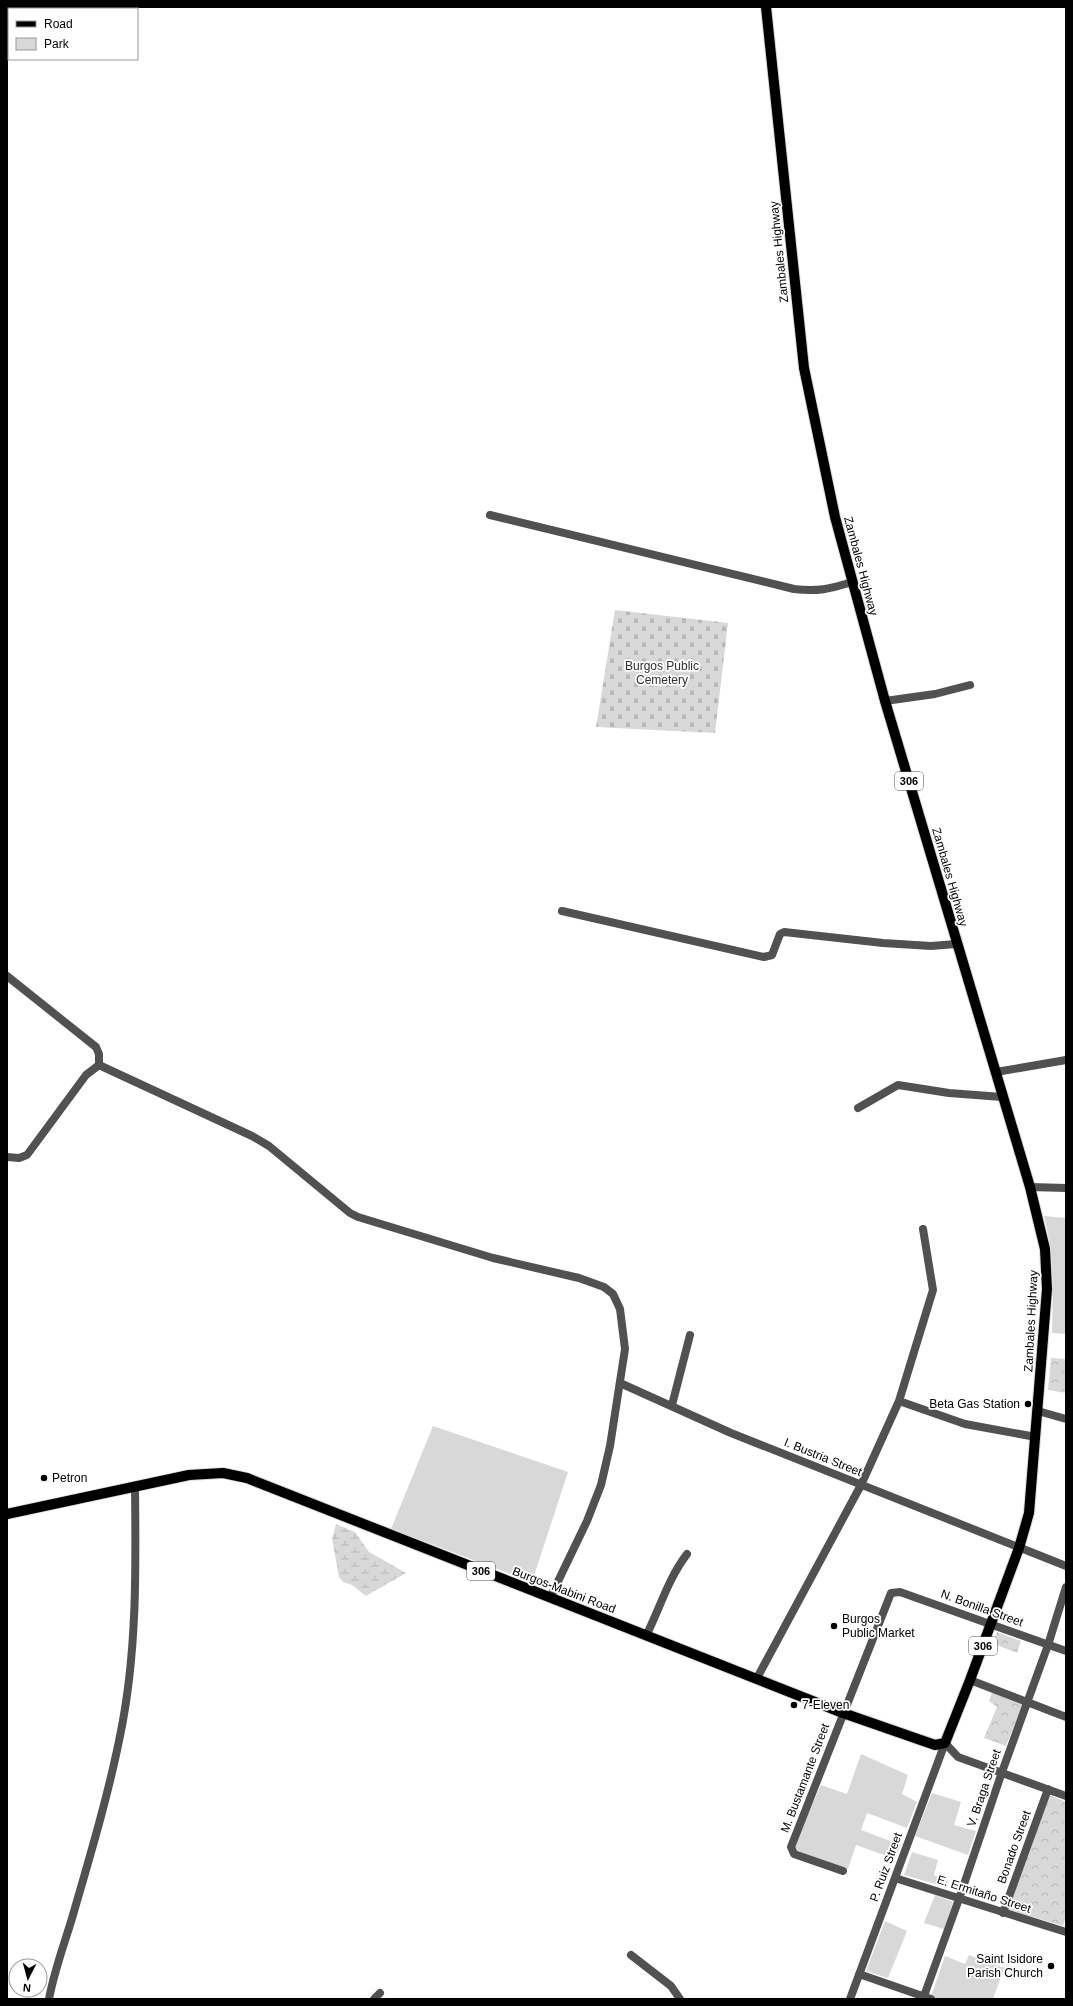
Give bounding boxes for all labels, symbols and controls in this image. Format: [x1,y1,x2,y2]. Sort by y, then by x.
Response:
legend [8,8,138,60]
text: Road [44,17,73,31]
text: Park [44,37,70,51]
street label: Zambales Highway [767,201,791,303]
street label: Zambales Highway [841,515,881,617]
park label: Burgos Public Cemetery [625,659,699,687]
road number: 306 [895,772,923,790]
street label: Zambales Highway [929,826,971,928]
street label: Zambales Highway [1021,1270,1041,1372]
place label: Beta Gas Station [929,1397,1020,1411]
marker: Beta Gas Station [1023,1399,1033,1409]
street label: I. Bustria Street [782,1435,865,1479]
place label: Petron [52,1471,87,1485]
marker: Petron [39,1473,49,1483]
road number: 306 [467,1562,495,1580]
street label: Burgos-Mabini Road [510,1564,618,1616]
street label: N. Bonilla Street [939,1587,1026,1630]
place label: Burgos Public Market [842,1612,915,1640]
marker: Burgos Public Market [829,1621,839,1631]
road number: 306 [969,1637,997,1655]
place label: 7-Eleven [802,1698,849,1712]
marker: 7-Eleven [789,1700,799,1710]
street label: M. Bustamante Street [778,1721,833,1835]
street label: V. Braga Street [964,1747,1004,1829]
street label: Bonado Street [994,1808,1034,1885]
street label: P. Ruiz Street [867,1830,905,1903]
street label: E. Ermitaño Street [935,1872,1033,1916]
place label: Saint Isidore Parish Church [967,1952,1043,1980]
north arrow [8,1958,48,1998]
marker: Saint Isidore Parish Church [1046,1961,1056,1971]
text: N [22,1982,32,1994]

